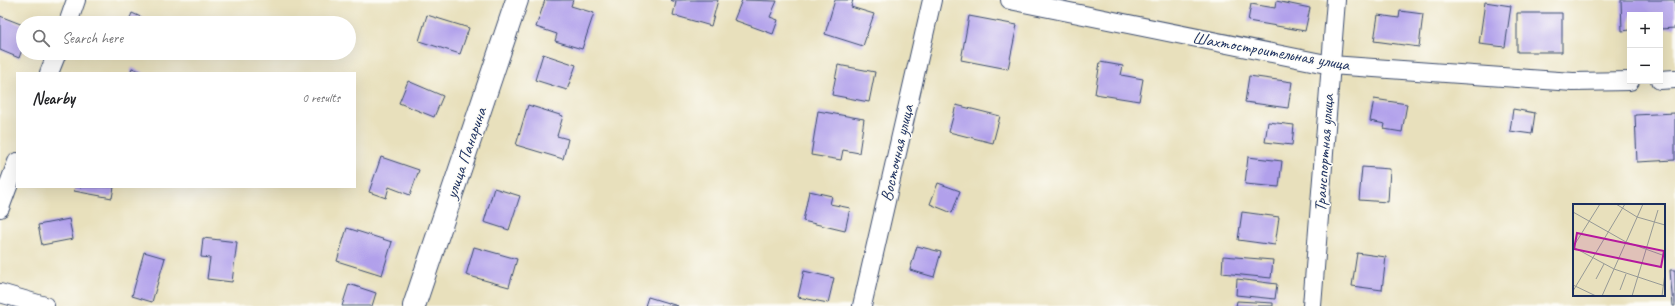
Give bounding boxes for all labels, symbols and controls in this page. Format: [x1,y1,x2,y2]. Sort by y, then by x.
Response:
map controls [1627,12,1663,84]
button: + [1627,12,1663,48]
search box [16,16,356,60]
icon: search [30,27,52,49]
street label: Шахтостроительная улица [1191,27,1353,75]
text: Search here [62,29,123,48]
button: − [1627,48,1663,84]
text: Nearby [32,88,75,109]
text: 0 results [302,90,340,106]
street label: Транспортная улица [1309,92,1339,212]
street label: Восточная улица [876,101,919,203]
street label: улица Панарина [440,103,492,202]
inset map [1573,204,1665,296]

